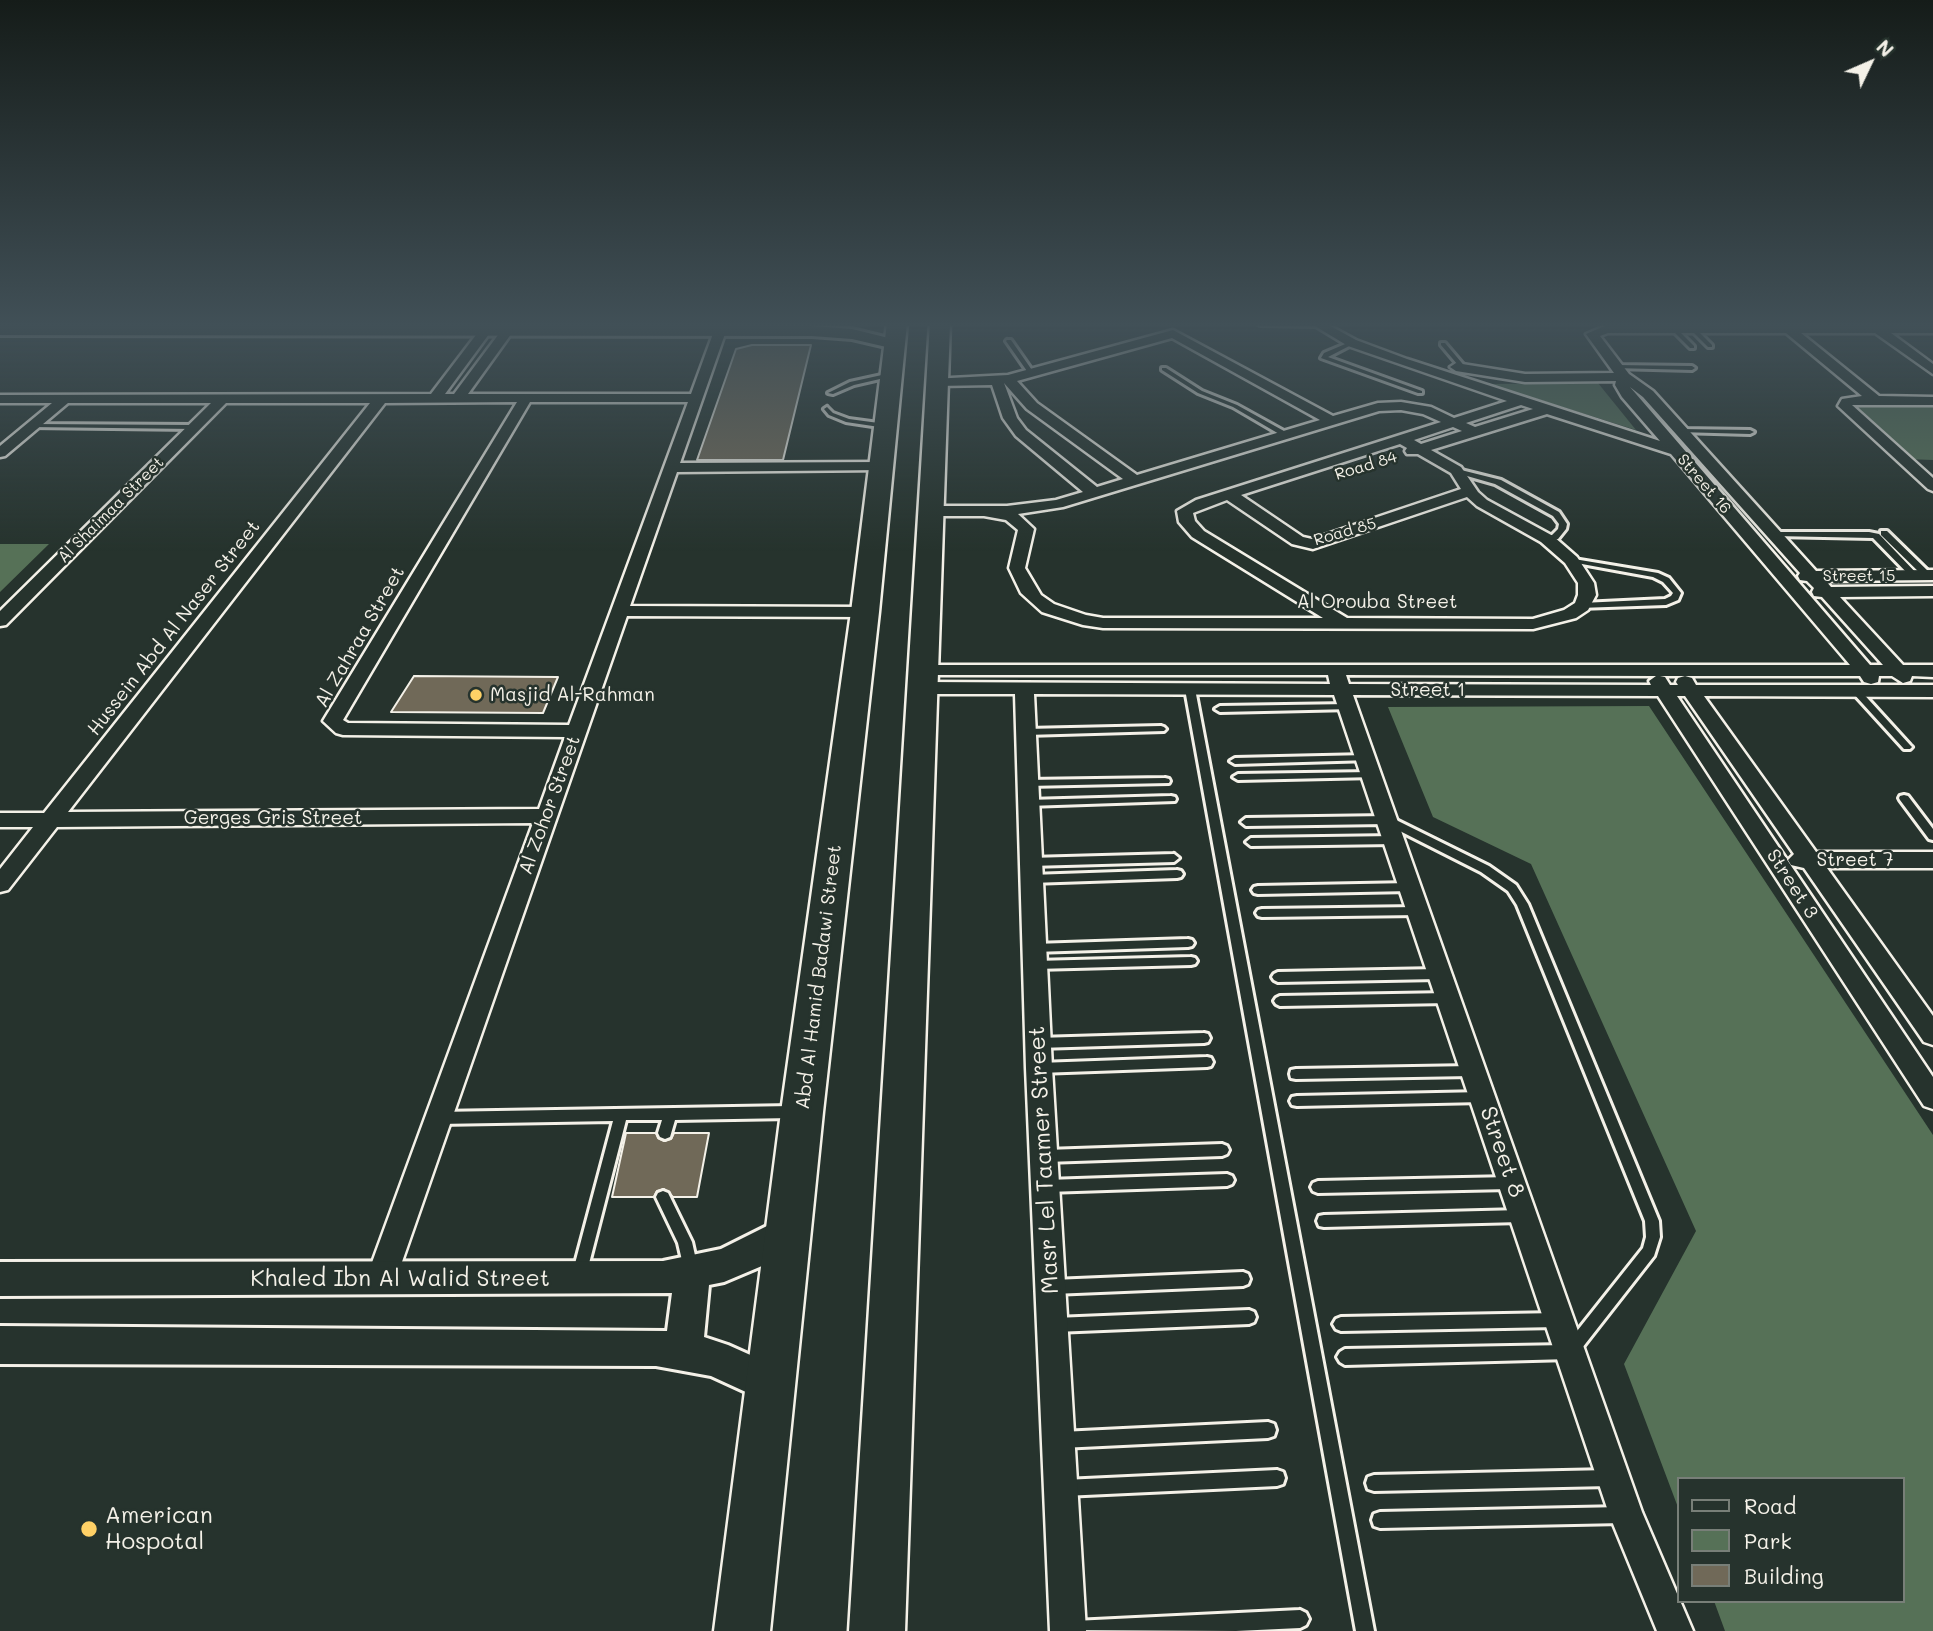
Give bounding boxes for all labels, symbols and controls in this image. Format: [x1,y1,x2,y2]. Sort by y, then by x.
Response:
north arrow [1835,28,1905,98]
text: N [1871,34,1899,62]
street label: Road 84 [1333,447,1399,485]
street label: Street 16 [1673,450,1735,518]
street label: Al Shaimaa Street [54,453,168,567]
street label: Road 85 [1312,514,1378,550]
street label: Hussein Abd Al Naser Street [83,516,265,740]
street label: Al Zahraa Street [310,562,410,712]
street label: Street 15 [1823,566,1895,586]
street label: Al Orouba Street [1297,591,1457,613]
street label: Street 1 [1390,679,1466,701]
place label: Masjid Al-Rahman [490,684,655,706]
marker: Masjid Al-Rahman [468,687,484,703]
street label: Al Zohor Street [514,732,586,878]
street label: Gerges Gris Street [184,807,362,829]
street label: Abd Al Hamid Badawi Street [791,843,847,1111]
street label: Street 3 [1761,845,1823,923]
street label: Street 7 [1816,849,1894,871]
street label: Masr Lel Taamer Street [1023,1025,1065,1295]
street label: Street 8 [1474,1103,1530,1201]
street label: Khaled Ibn Al Walid Street [250,1265,550,1293]
legend [1678,1477,1905,1603]
text: Road [1744,1492,1796,1519]
place label: American Hospotal [105,1502,213,1556]
marker: American Hospotal [79,1519,99,1539]
text: Park [1744,1527,1792,1554]
text: Building [1744,1562,1824,1589]

